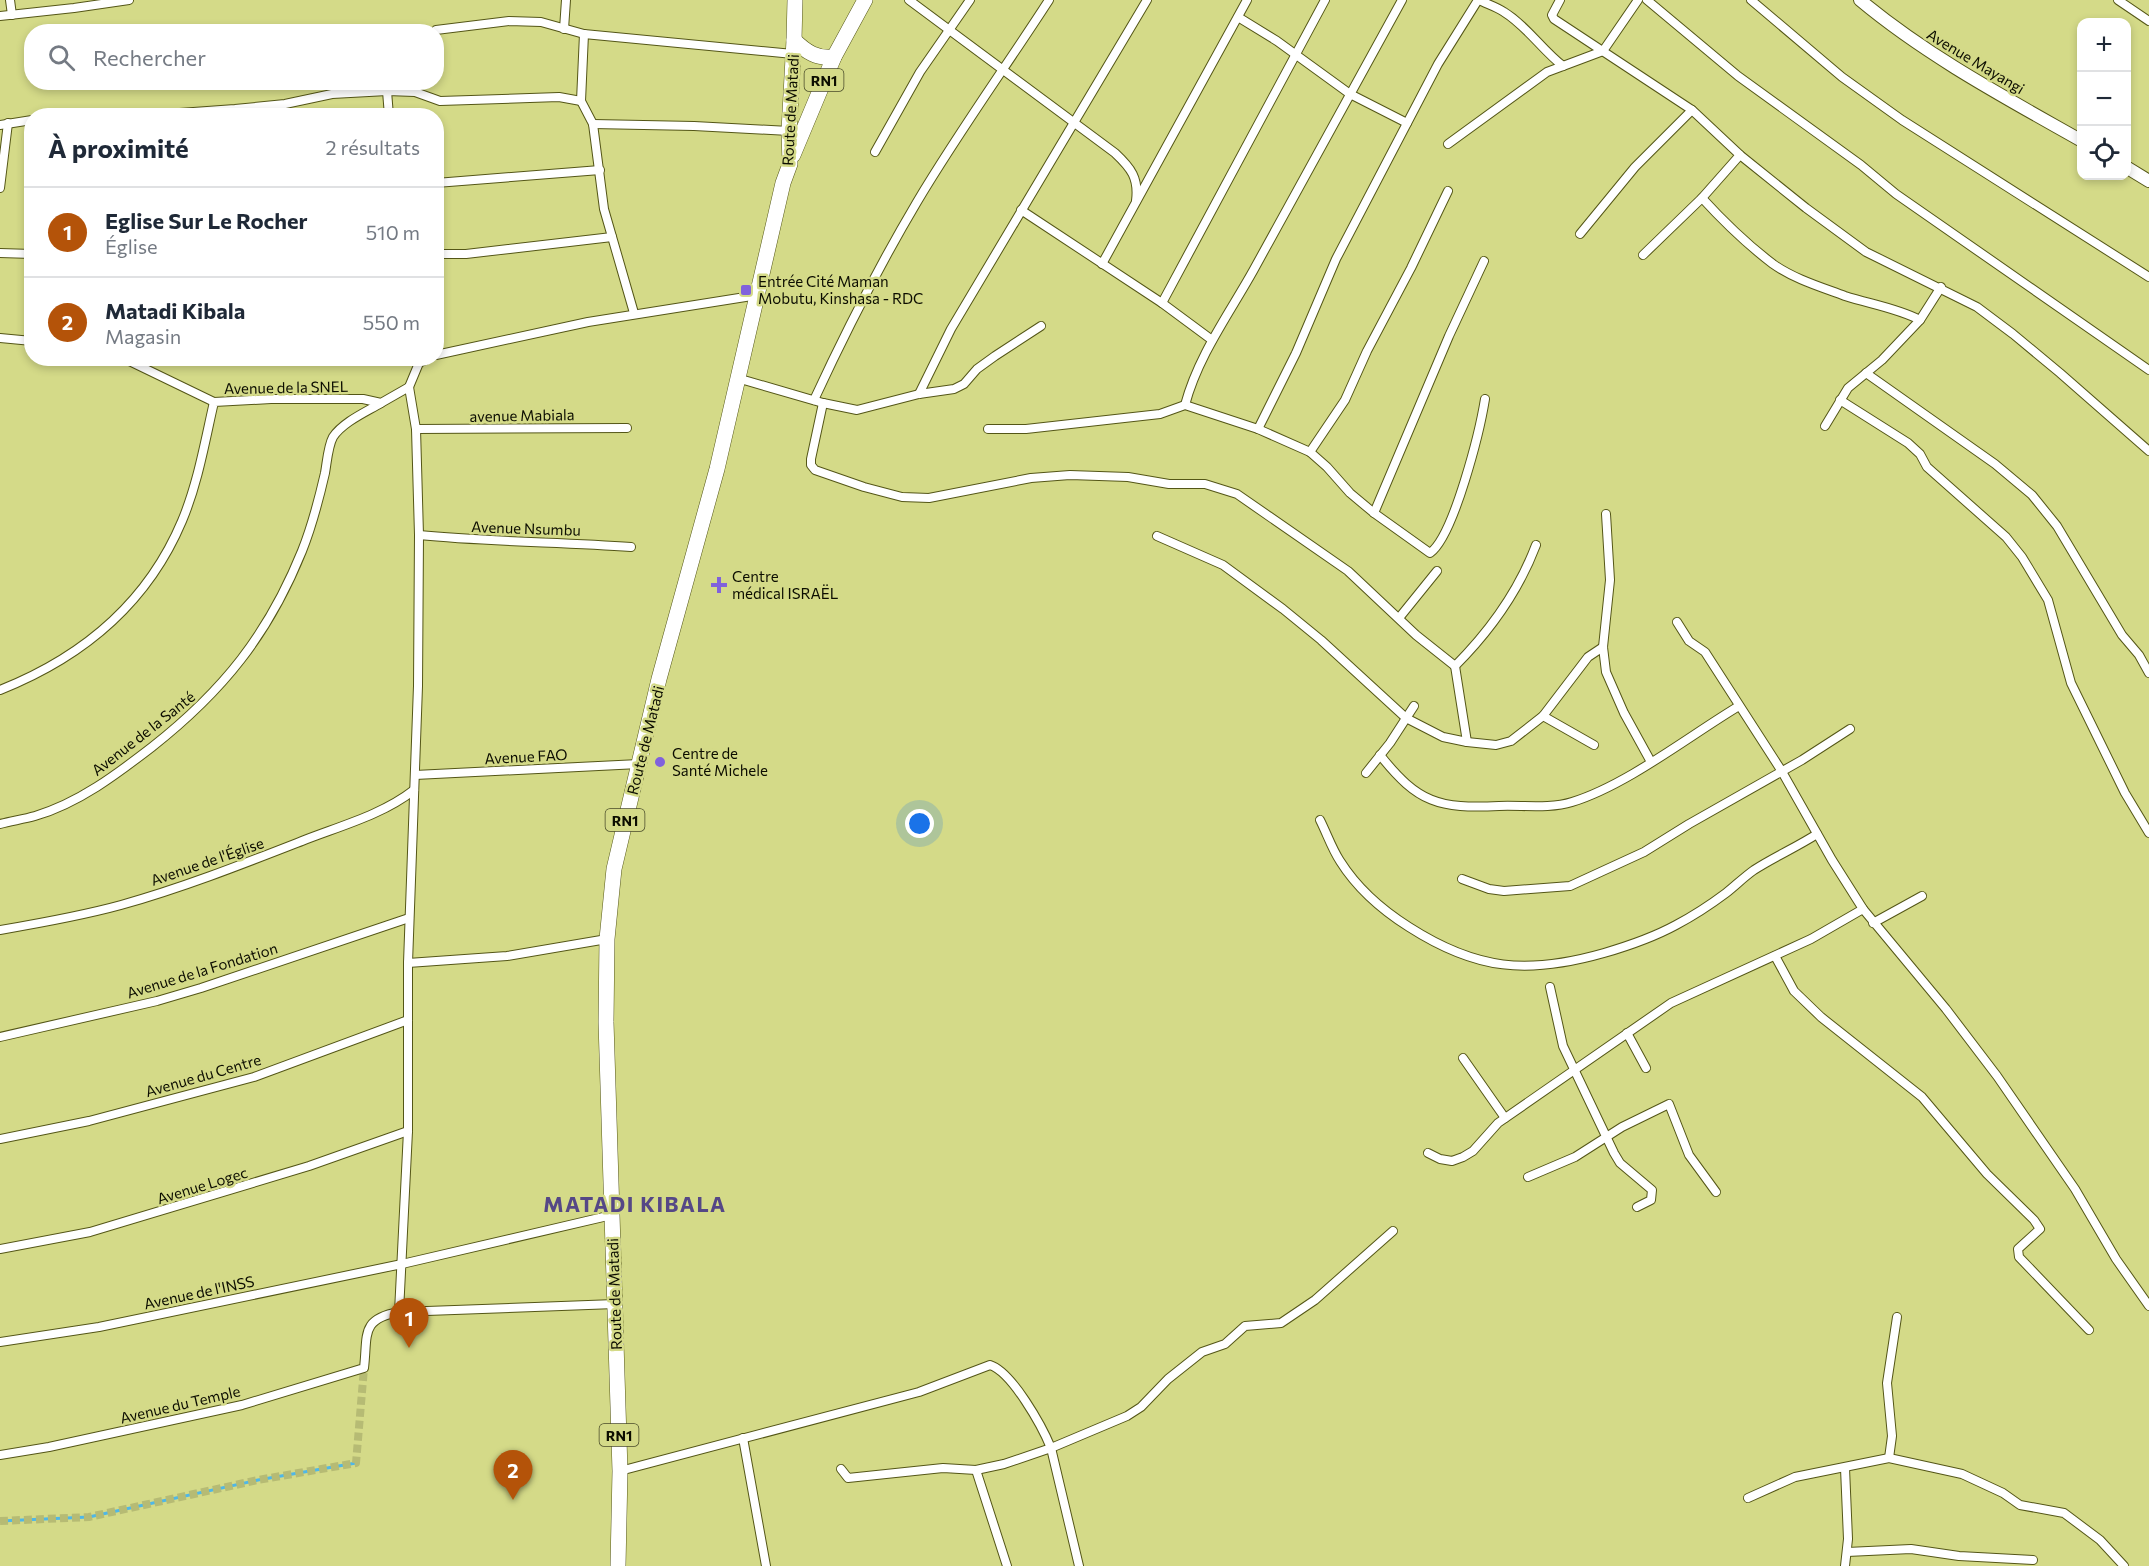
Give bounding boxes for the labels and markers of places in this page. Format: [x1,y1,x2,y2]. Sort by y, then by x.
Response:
place label: Entrée Cité Maman Mobutu, Kinshasa - RDC [758,272,923,307]
marker: Entrée Cité Maman Mobutu, Kinshasa - RDC [739,283,753,297]
place label: Centre médical ISRAËL [732,567,839,602]
marker: Centre médical ISRAËL [710,576,728,594]
place label: Centre de Santé Michele [672,744,768,779]
marker: Centre de Santé Michele [653,755,667,769]
pin: 1 [390,1298,428,1348]
pin: 2 [494,1450,532,1500]

